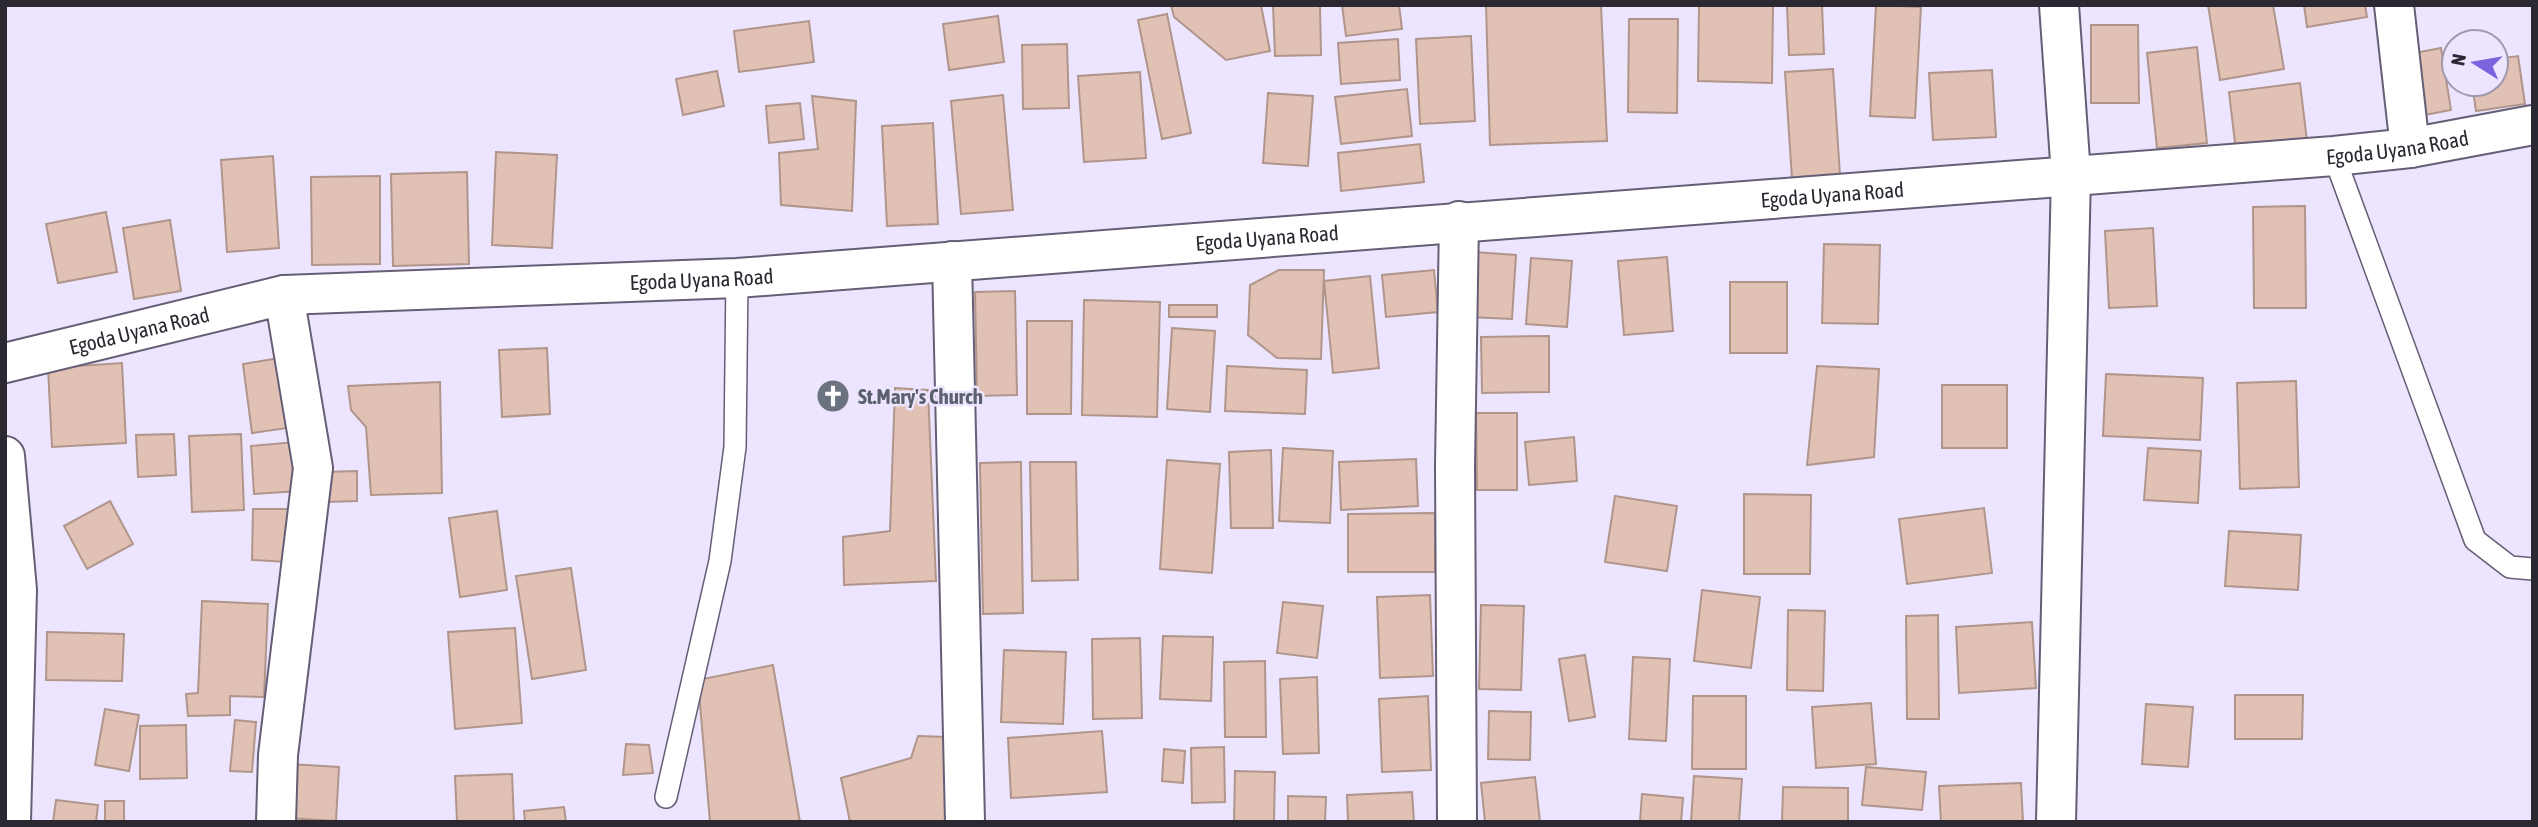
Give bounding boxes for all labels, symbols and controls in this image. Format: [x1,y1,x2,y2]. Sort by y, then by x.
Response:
north arrow [2440,28,2510,98]
text: N [2446,52,2470,67]
street label: Egoda Uyana Road [2325,125,2470,169]
street label: Egoda Uyana Road [1760,177,1905,212]
street label: Egoda Uyana Road [1194,220,1339,255]
street label: Egoda Uyana Road [629,263,774,294]
street label: Egoda Uyana Road [66,302,212,359]
church icon: St.Mary's Church [814,377,852,415]
place label: St.Mary's Church [858,384,983,408]

